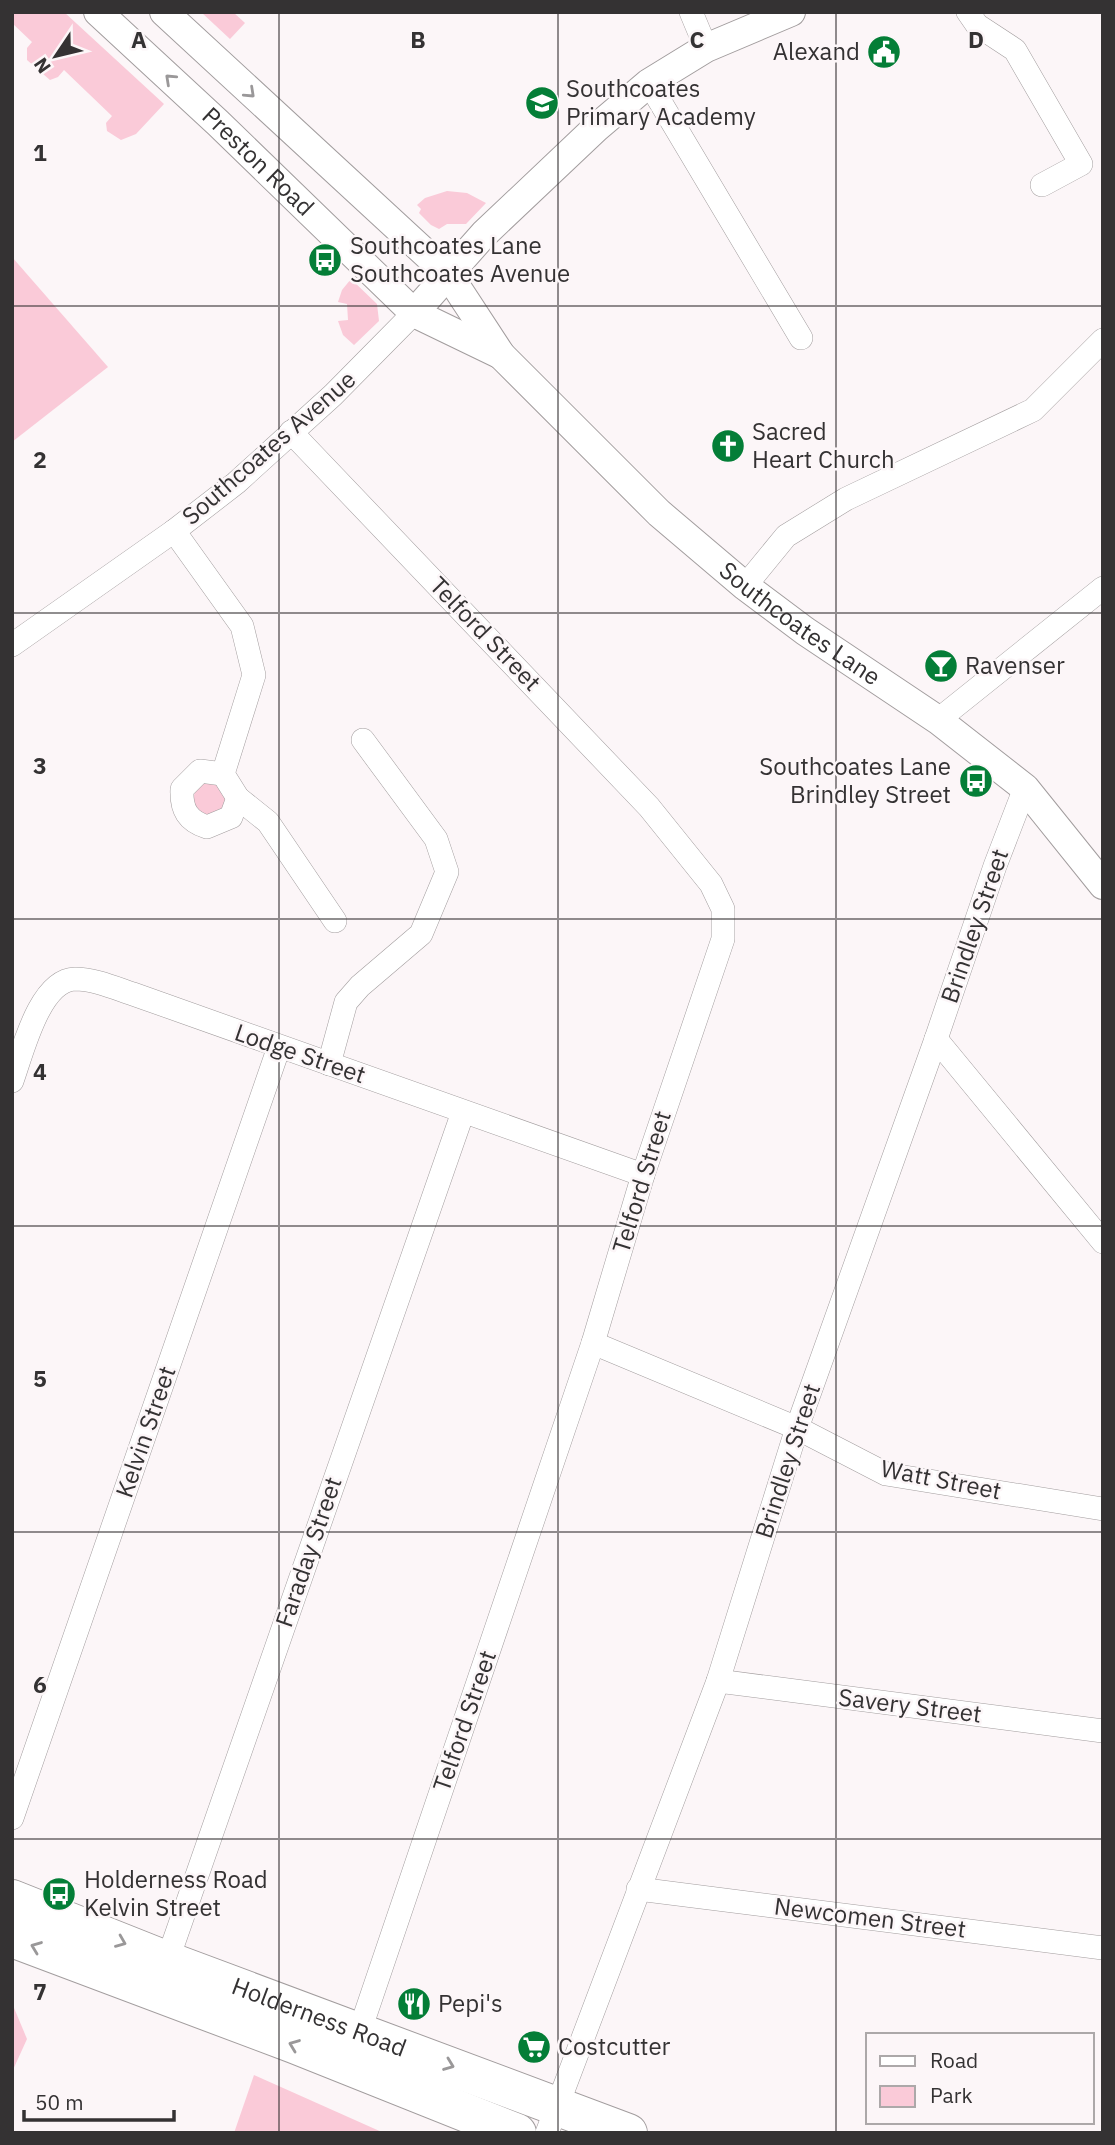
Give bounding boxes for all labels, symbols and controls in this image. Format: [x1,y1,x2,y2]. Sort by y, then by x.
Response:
north arrow [21,21,91,91]
text: A [131,24,147,54]
text: B [410,24,426,54]
text: C [690,24,705,54]
text: D [968,24,984,54]
public building icon: Alexand [865,33,903,71]
place label: Alexand [773,35,860,67]
text: N [28,53,56,78]
place label: Southcoates Primary Academy [566,72,756,132]
one-way arrow [165,75,178,88]
one-way arrow [242,84,255,97]
school or university icon: Southcoates Primary Academy [523,84,561,122]
street label: Preston Road [196,99,321,223]
text: 1 [33,137,47,167]
place label: Southcoates Lane Southcoates Avenue [350,229,570,289]
bus stop icon: Southcoates Lane Southcoates Avenue [306,241,344,279]
street label: Southcoates Avenue [175,363,362,532]
place label: Sacred Heart Church [752,415,895,475]
church icon: Sacred Heart Church [709,427,747,465]
text: 2 [33,444,47,474]
street label: Southcoates Lane [713,554,887,692]
street label: Telford Street [423,569,548,697]
bar icon: Ravenser [922,647,960,685]
place label: Ravenser [965,649,1065,681]
text: 3 [33,750,47,780]
place label: Southcoates Lane Brindley Street [759,750,951,810]
bus stop icon: Southcoates Lane Brindley Street [957,762,995,800]
street label: Brindley Street [933,844,1015,1007]
street label: Lodge Street [231,1016,370,1090]
text: 4 [33,1056,47,1086]
street label: Telford Street [604,1107,678,1257]
street label: Kelvin Street [108,1362,182,1502]
text: 5 [33,1363,47,1393]
street label: Brindley Street [747,1379,827,1542]
street label: Watt Street [878,1452,1004,1506]
street label: Faraday Street [267,1472,349,1631]
street label: Telford Street [425,1646,503,1795]
text: 6 [33,1669,47,1699]
street label: Savery Street [837,1680,983,1730]
place label: Holderness Road Kelvin Street [84,1863,268,1923]
bus stop icon: Holderness Road Kelvin Street [40,1875,78,1913]
street label: Newcomen Street [772,1889,968,1945]
one-way arrow [115,1934,127,1948]
one-way arrow [30,1941,42,1955]
street label: Holderness Road [228,1969,411,2064]
text: 7 [33,1976,47,2006]
restaurant icon: Pepi's [395,1985,433,2023]
place label: Pepi's [438,1987,503,2019]
supermarket icon: Costcutter [515,2028,553,2066]
place label: Costcutter [558,2030,671,2062]
legend [866,2033,1094,2124]
one-way arrow [289,2039,301,2053]
text: Road [930,2046,978,2074]
one-way arrow [442,2057,454,2071]
scale bar [24,2078,175,2122]
text: Park [930,2081,973,2109]
text: 50 m [35,2088,84,2116]

